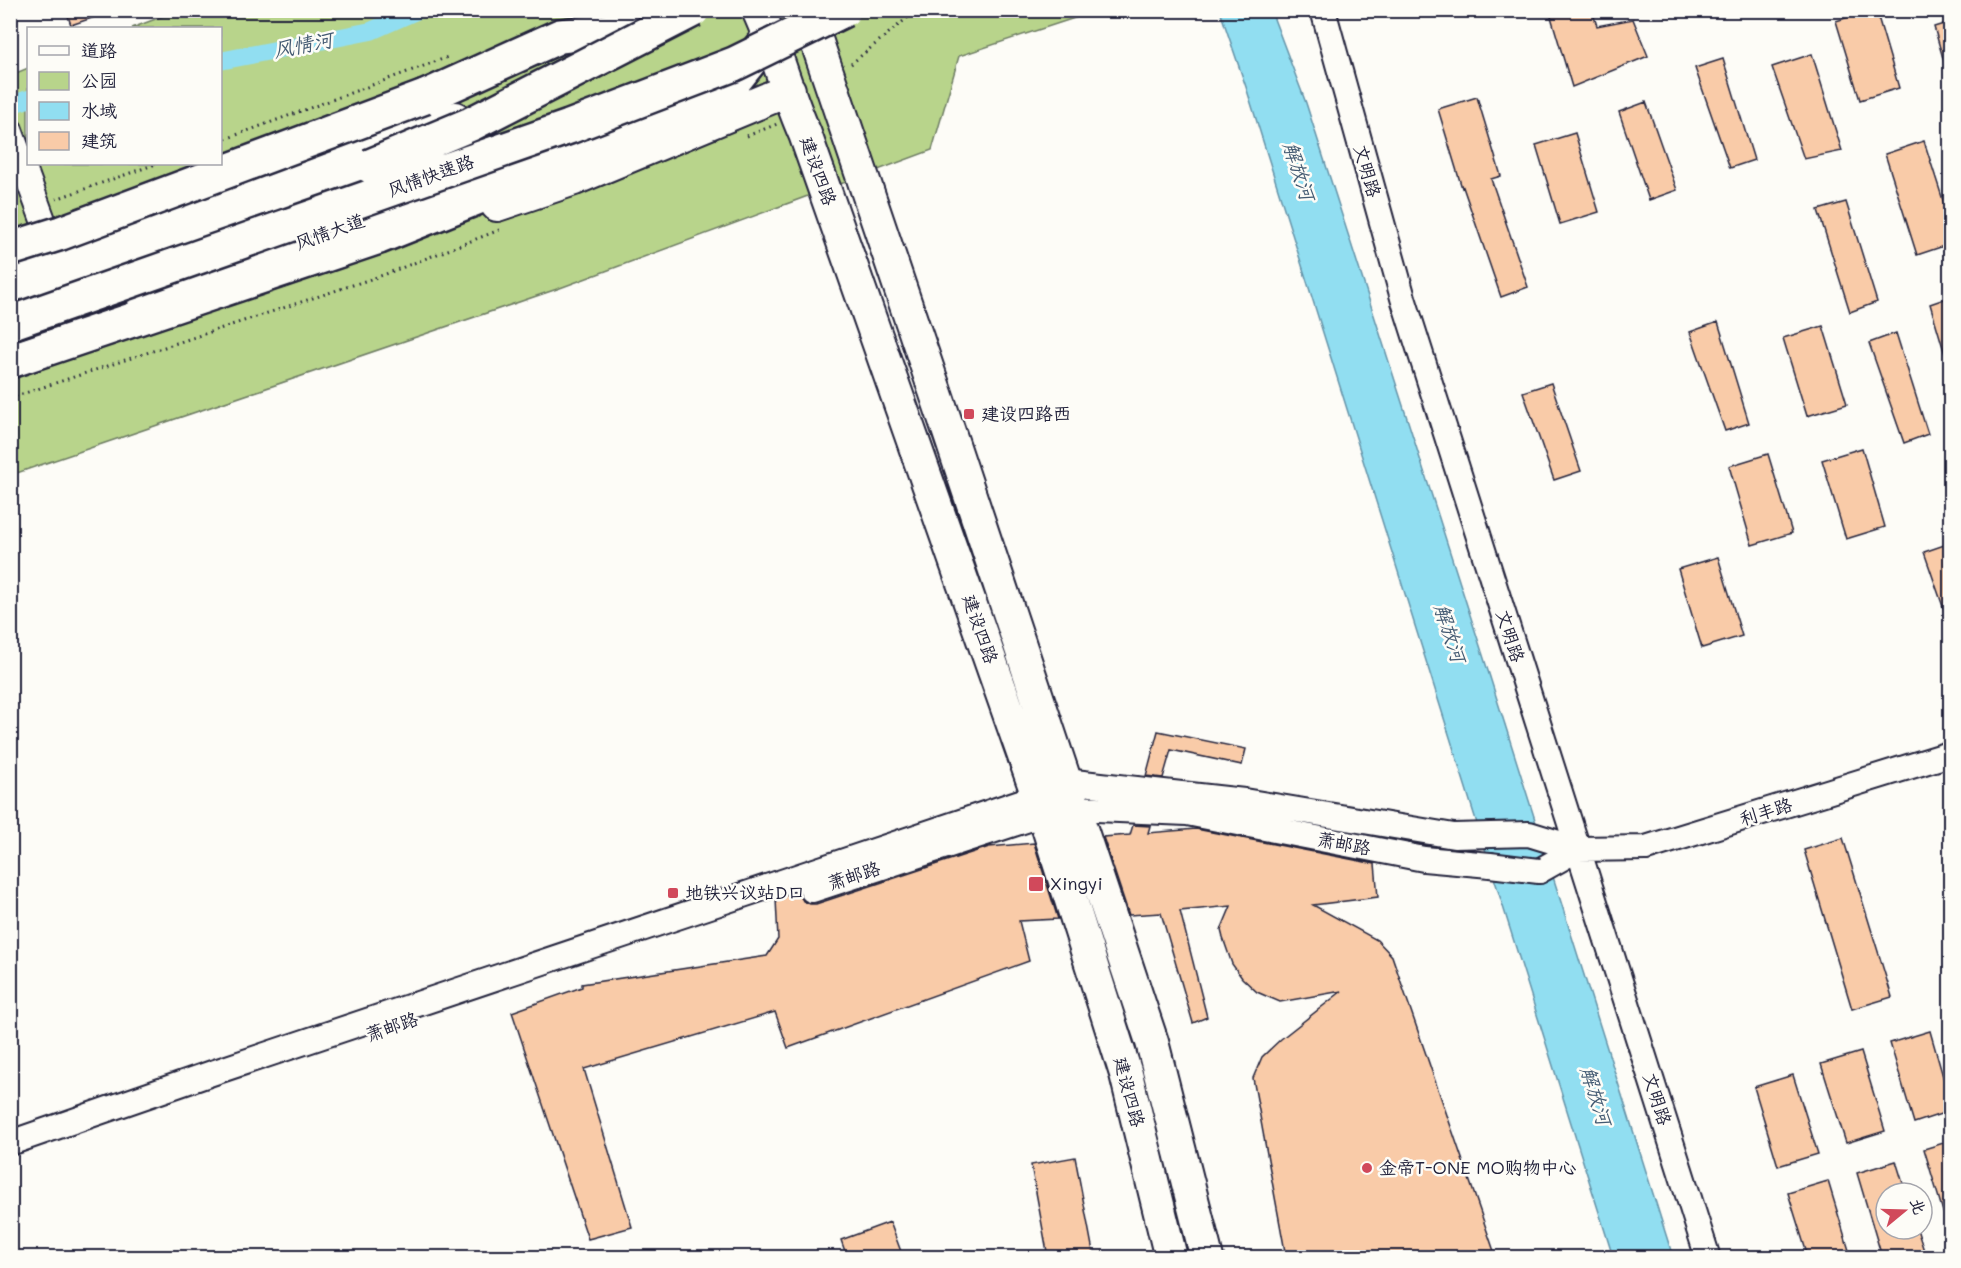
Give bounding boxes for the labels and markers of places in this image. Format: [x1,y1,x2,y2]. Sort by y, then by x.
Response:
place label: 建设四路西 [981,401,1071,425]
marker: 建设四路西 [962,407,976,421]
place label: Xingyi [1050,871,1103,895]
marker: Xingyi [1027,875,1045,893]
place label: 地铁兴议站D口 [685,880,805,904]
marker: 地铁兴议站D口 [666,886,680,900]
place label: 金帝T-ONE MO购物中心 [1379,1155,1577,1179]
marker: 金帝T-ONE MO购物中心 [1360,1161,1374,1175]

